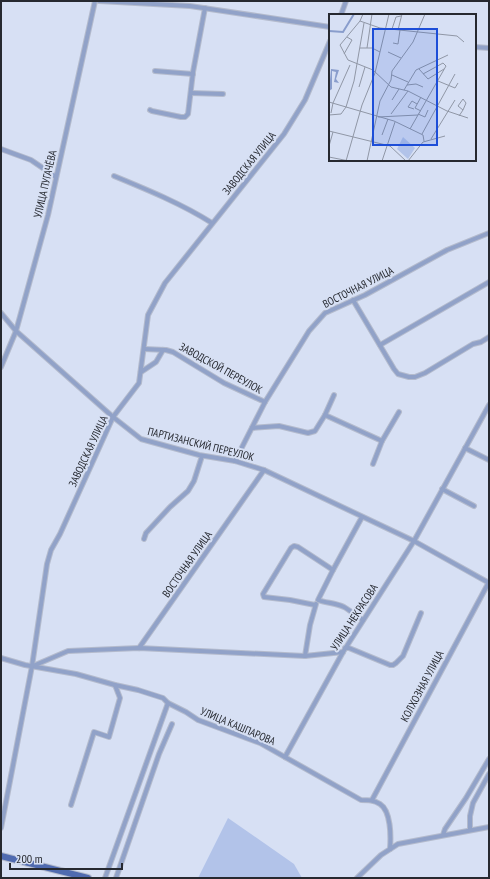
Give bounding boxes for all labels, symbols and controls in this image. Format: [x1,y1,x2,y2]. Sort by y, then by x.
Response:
inset map [329,14,476,161]
street label: ЗАВОДСКАЯ УЛИЦА [219,128,279,197]
street label: УЛИЦА ПУГАЧЁВА [30,148,60,219]
street label: ВОСТОЧНАЯ УЛИЦА [320,263,397,311]
street label: ЗАВОДСКОЙ ПЕРЕУЛОК [177,339,266,397]
street label: ЗАВОДСКАЯ УЛИЦА [65,412,111,489]
street label: ПАРТИЗАНСКИЙ ПЕРЕУЛОК [146,424,256,464]
street label: ВОСТОЧНАЯ УЛИЦА [159,527,215,600]
street label: УЛИЦА НЕКРАСОВА [327,581,381,653]
street label: КОЛХОЗНАЯ УЛИЦА [397,647,447,724]
street label: УЛИЦА КАШПАРОВА [198,704,278,748]
scale bar [10,845,122,871]
text: 200 m [16,851,43,866]

